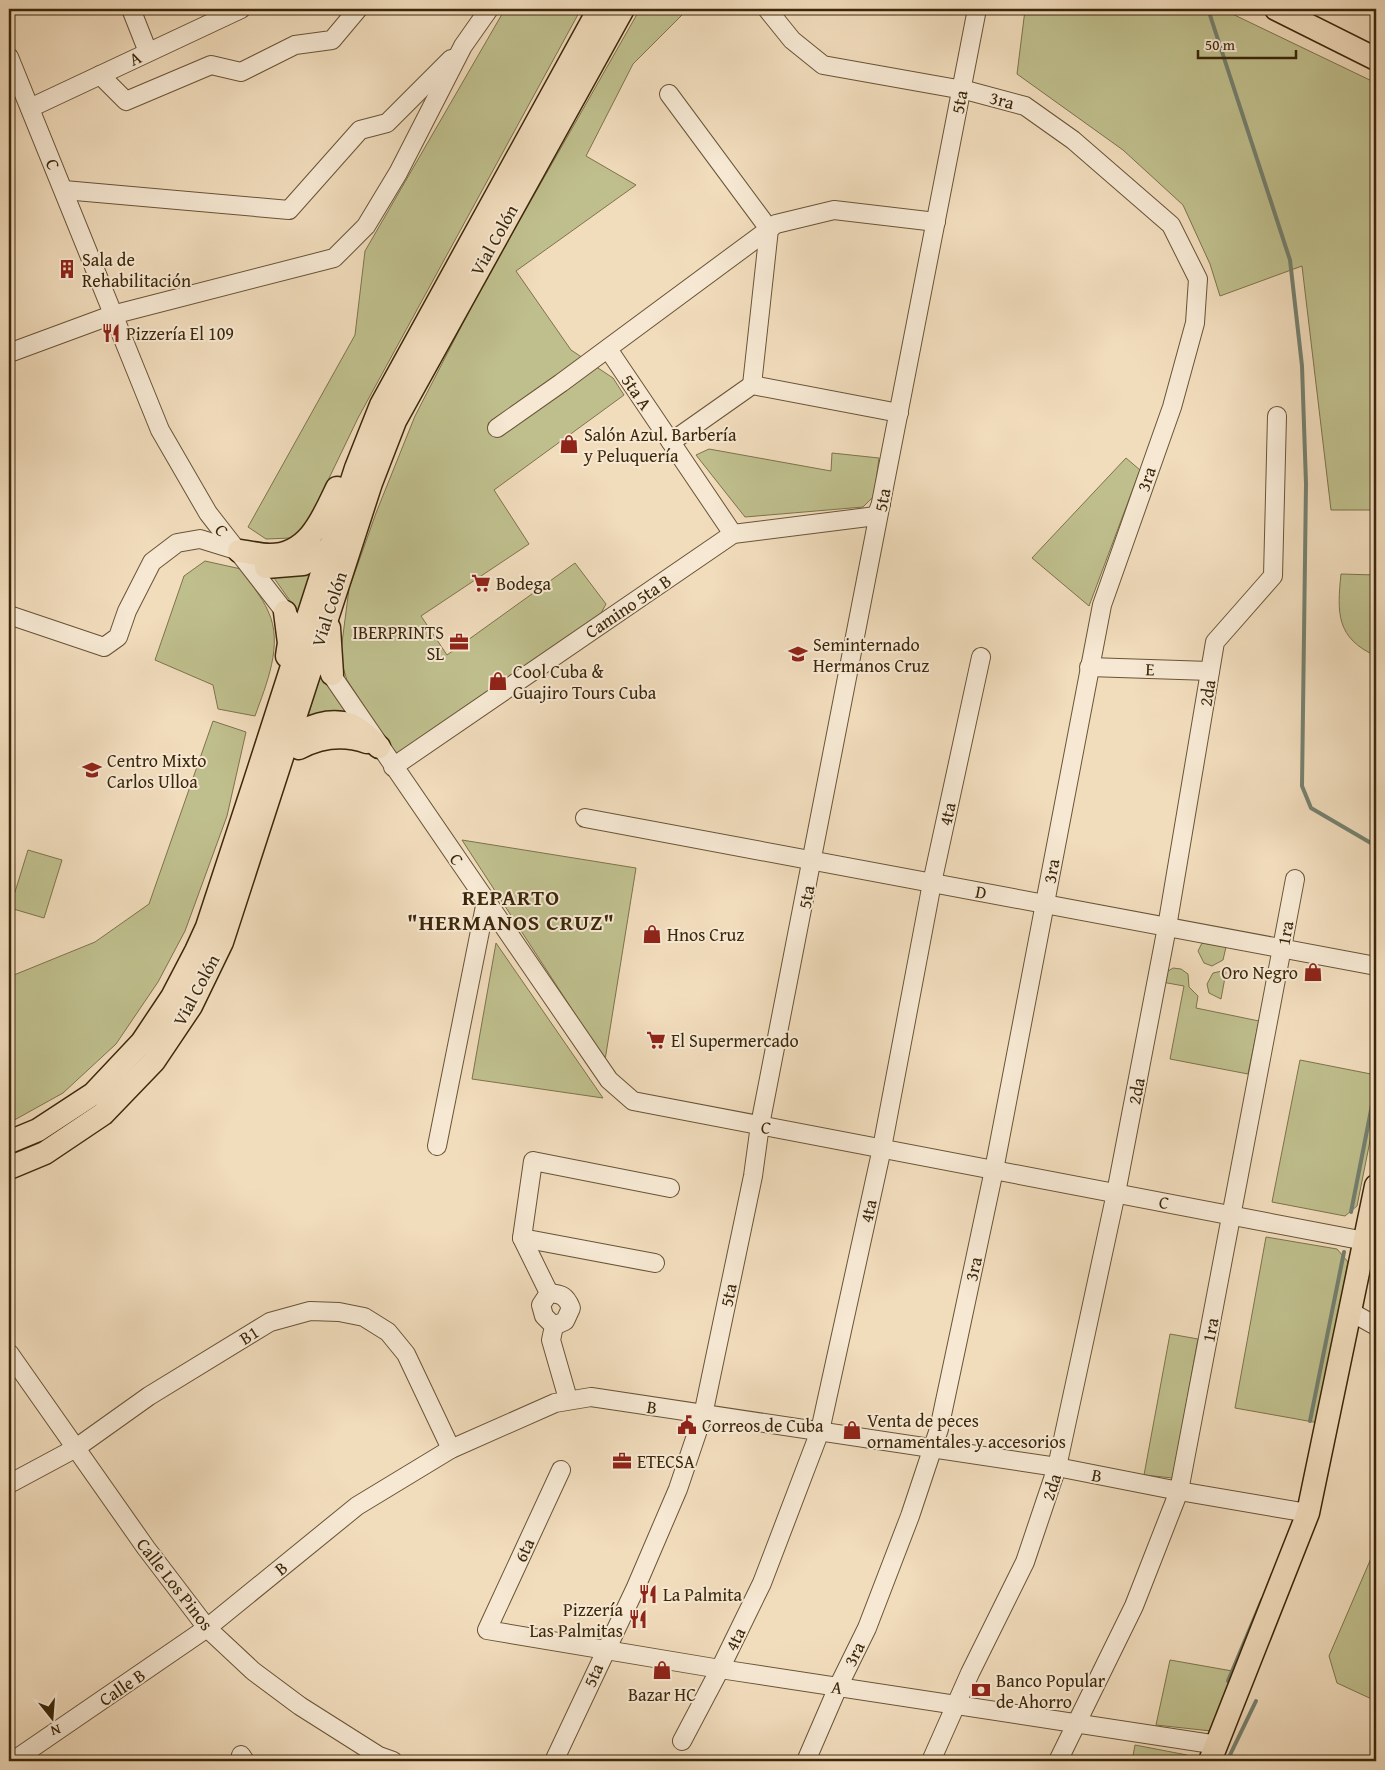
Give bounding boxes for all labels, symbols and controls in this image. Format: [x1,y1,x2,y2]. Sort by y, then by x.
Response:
scale bar [1198,28,1295,60]
text: 50 m [1205,34,1236,55]
street label: A [124,43,146,73]
street label: 3ra [987,84,1018,116]
street label: 5ta [944,87,975,116]
street label: C [39,154,67,174]
street label: Vial Colón [463,199,525,281]
place label: Sala de Rehabilitación [82,246,191,294]
building icon: Sala de Rehabilitación [56,258,78,280]
place label: Pizzería El 109 [126,320,234,347]
restaurant icon: Pizzería El 109 [100,322,122,344]
street label: 5ta A [615,369,659,416]
place label: Salón Azul. Barbería y Peluquería [583,421,737,469]
shop icon: Salón Azul. Barbería y Peluquería [558,433,580,455]
street label: 3ra [1129,463,1163,495]
street label: 5ta [867,485,898,514]
street label: C [208,518,236,542]
street label: Camino 5ta B [579,567,677,645]
street label: Vial Colón [304,568,354,650]
place label: Bodega [496,570,551,597]
supermarket icon: Bodega [470,572,492,594]
place label: IBERPRINTS SL [353,619,444,667]
office icon: IBERPRINTS SL [448,631,470,653]
place label: Seminternado Hermanos Cruz [813,631,929,679]
school or university icon: Seminternado Hermanos Cruz [787,643,809,665]
street label: E [1145,655,1155,683]
place label: Cool Cuba & Guajiro Tours Cuba [513,658,657,706]
shop icon: Cool Cuba & Guajiro Tours Cuba [487,670,509,692]
street label: 2da [1192,677,1223,708]
place label: Centro Mixto Carlos Ulloa [107,747,207,795]
school or university icon: Centro Mixto Carlos Ulloa [81,759,103,781]
street label: 4ta [931,799,963,828]
street label: C [443,847,471,871]
street label: 3ra [1036,856,1066,885]
street label: D [973,878,989,906]
district label: REPARTO "HERMANOS CRUZ" [407,881,615,938]
street label: 5ta [791,882,822,911]
street label: 1ra [1270,918,1300,947]
place label: Hnos Cruz [667,921,744,948]
shop icon: Hnos Cruz [641,923,663,945]
street label: Vial Colón [166,949,226,1031]
place label: Oro Negro [1221,959,1298,986]
shop icon: Oro Negro [1302,961,1324,983]
place label: El Supermercado [671,1027,799,1054]
supermarket icon: El Supermercado [645,1029,667,1051]
street label: 2da [1120,1075,1152,1107]
street label: C [759,1113,774,1141]
street label: C [1157,1188,1172,1216]
street label: 4ta [852,1196,884,1225]
street label: 3ra [957,1254,989,1284]
street label: 5ta [712,1280,744,1309]
street label: 1ra [1194,1315,1226,1345]
street label: B1 [234,1319,264,1351]
street label: B [645,1393,659,1421]
place label: Venta de peces ornamentales y accesorios [867,1407,1066,1455]
place label: Correos de Cuba [702,1412,824,1439]
public building icon: Correos de Cuba [676,1414,698,1436]
shop icon: Venta de peces ornamentales y accesorios [841,1419,863,1441]
place label: ETECSA [637,1448,695,1475]
office icon: ETECSA [611,1450,633,1472]
street label: B [1089,1461,1105,1489]
street label: 2da [1034,1470,1068,1504]
street label: Calle Los Pinos [130,1532,220,1636]
street label: 6ta [507,1533,541,1566]
street label: B [269,1554,293,1582]
place label: La Palmita [663,1581,743,1608]
restaurant icon: La Palmita [637,1583,659,1605]
place label: Pizzería Las Palmitas [530,1596,623,1644]
restaurant icon: Pizzería Las Palmitas [627,1608,649,1630]
street label: 4ta [718,1622,753,1655]
street label: 3ra [837,1637,872,1671]
street label: 5ta [576,1658,610,1691]
shop icon: Bazar HC [651,1659,673,1681]
street label: Calle B [93,1662,151,1712]
place label: Banco Popular de Ahorro [996,1667,1106,1715]
street label: A [829,1673,845,1701]
bank icon: Banco Popular de Ahorro [970,1679,992,1701]
place label: Bazar HC [628,1681,696,1708]
north arrow [28,1692,78,1742]
text: N [48,1720,63,1742]

